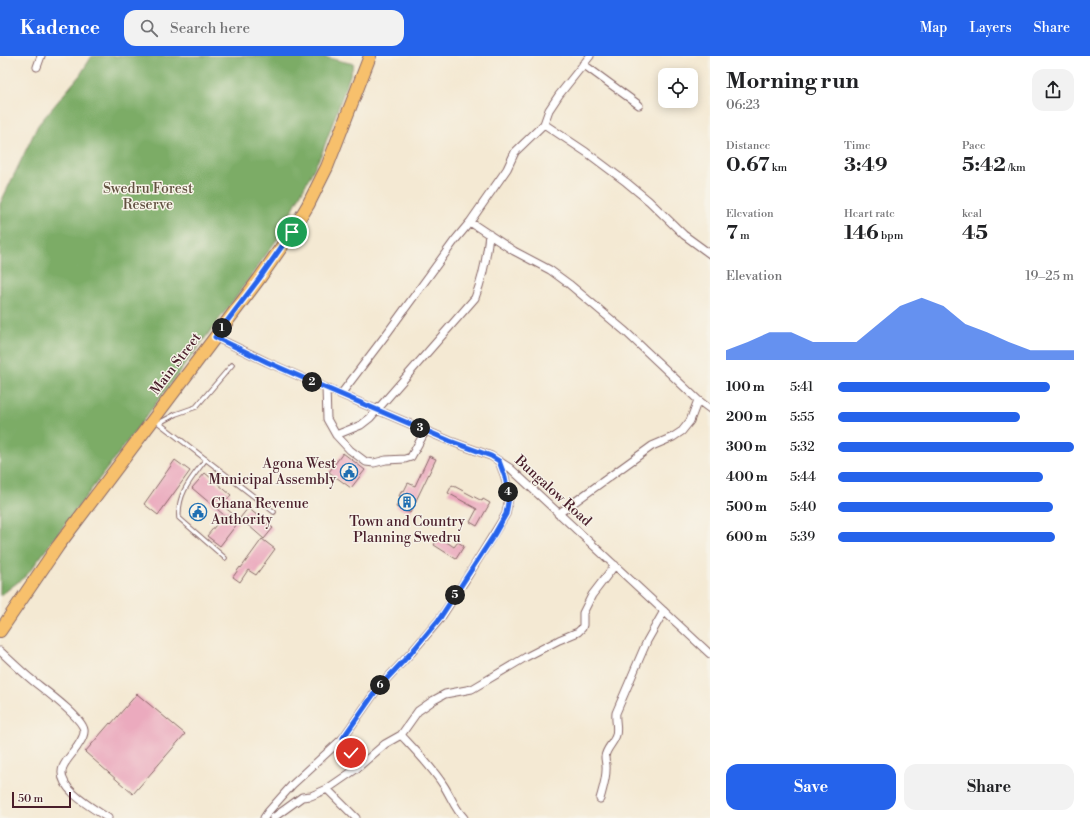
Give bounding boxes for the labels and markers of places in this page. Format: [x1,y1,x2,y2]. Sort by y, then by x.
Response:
pin [275,215,309,249]
pin: 1 [212,318,232,338]
pin: 2 [302,372,322,392]
pin: 3 [410,418,430,438]
place label: Agona West Municipal Assembly [209,455,336,489]
public building icon: Agona West Municipal Assembly [339,462,359,482]
pin: 4 [498,482,518,502]
building icon: Town and Country Planning Swedru [397,492,417,512]
place label: Ghana Revenue Authority [210,495,309,529]
public building icon: Ghana Revenue Authority [188,502,208,522]
place label: Town and Country Planning Swedru [349,513,465,547]
pin: 5 [445,585,465,605]
pin: 6 [370,675,390,695]
pin [334,736,368,770]

